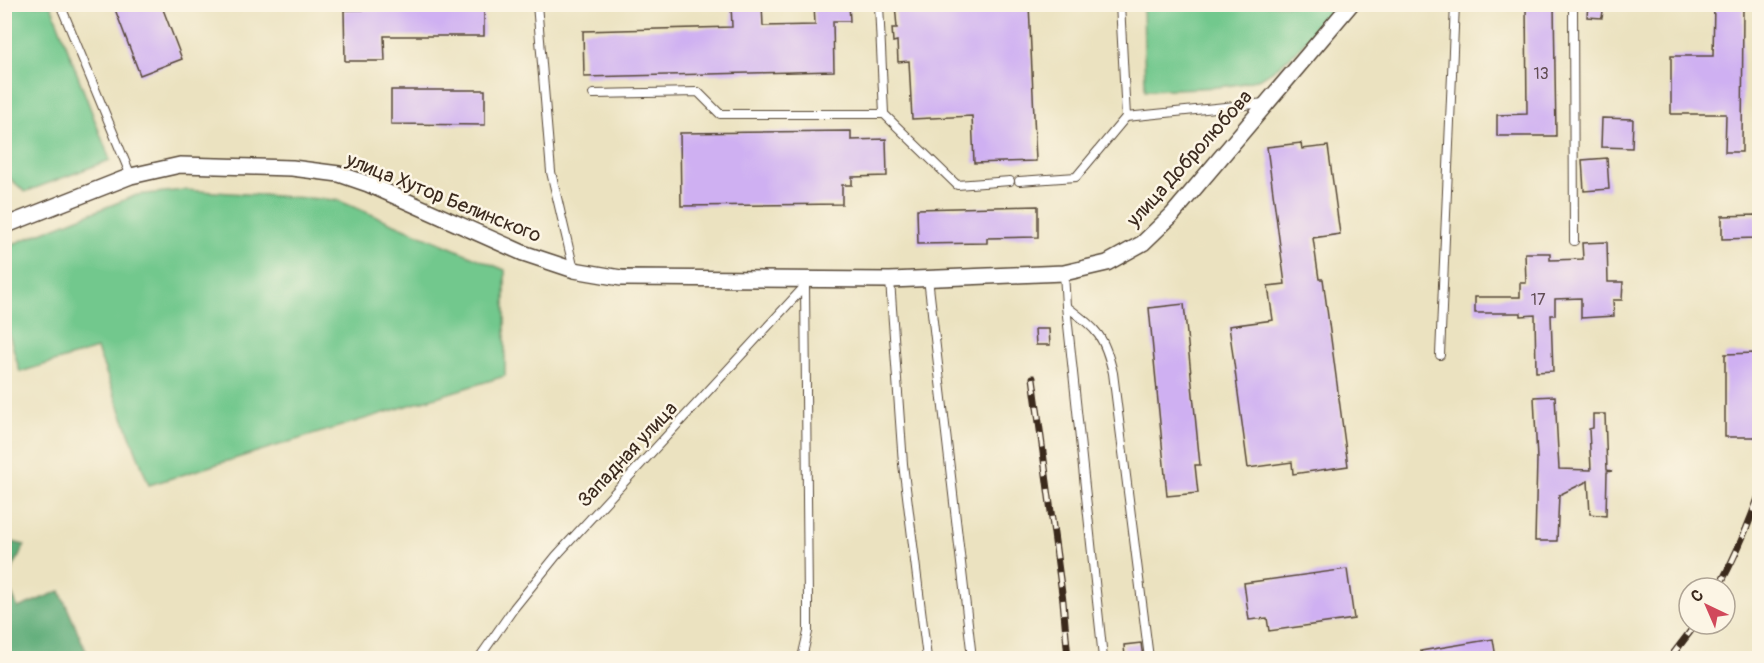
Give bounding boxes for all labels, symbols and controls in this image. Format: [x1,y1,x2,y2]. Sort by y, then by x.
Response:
house number: 13 [1533,64,1549,84]
street label: улица Добролюбова [1121,85,1258,233]
street label: улица Хутор Белинского [342,147,545,248]
house number: 17 [1531,290,1546,310]
street label: Западная улица [572,396,683,512]
north arrow [1677,576,1737,636]
text: С [1687,585,1708,607]

